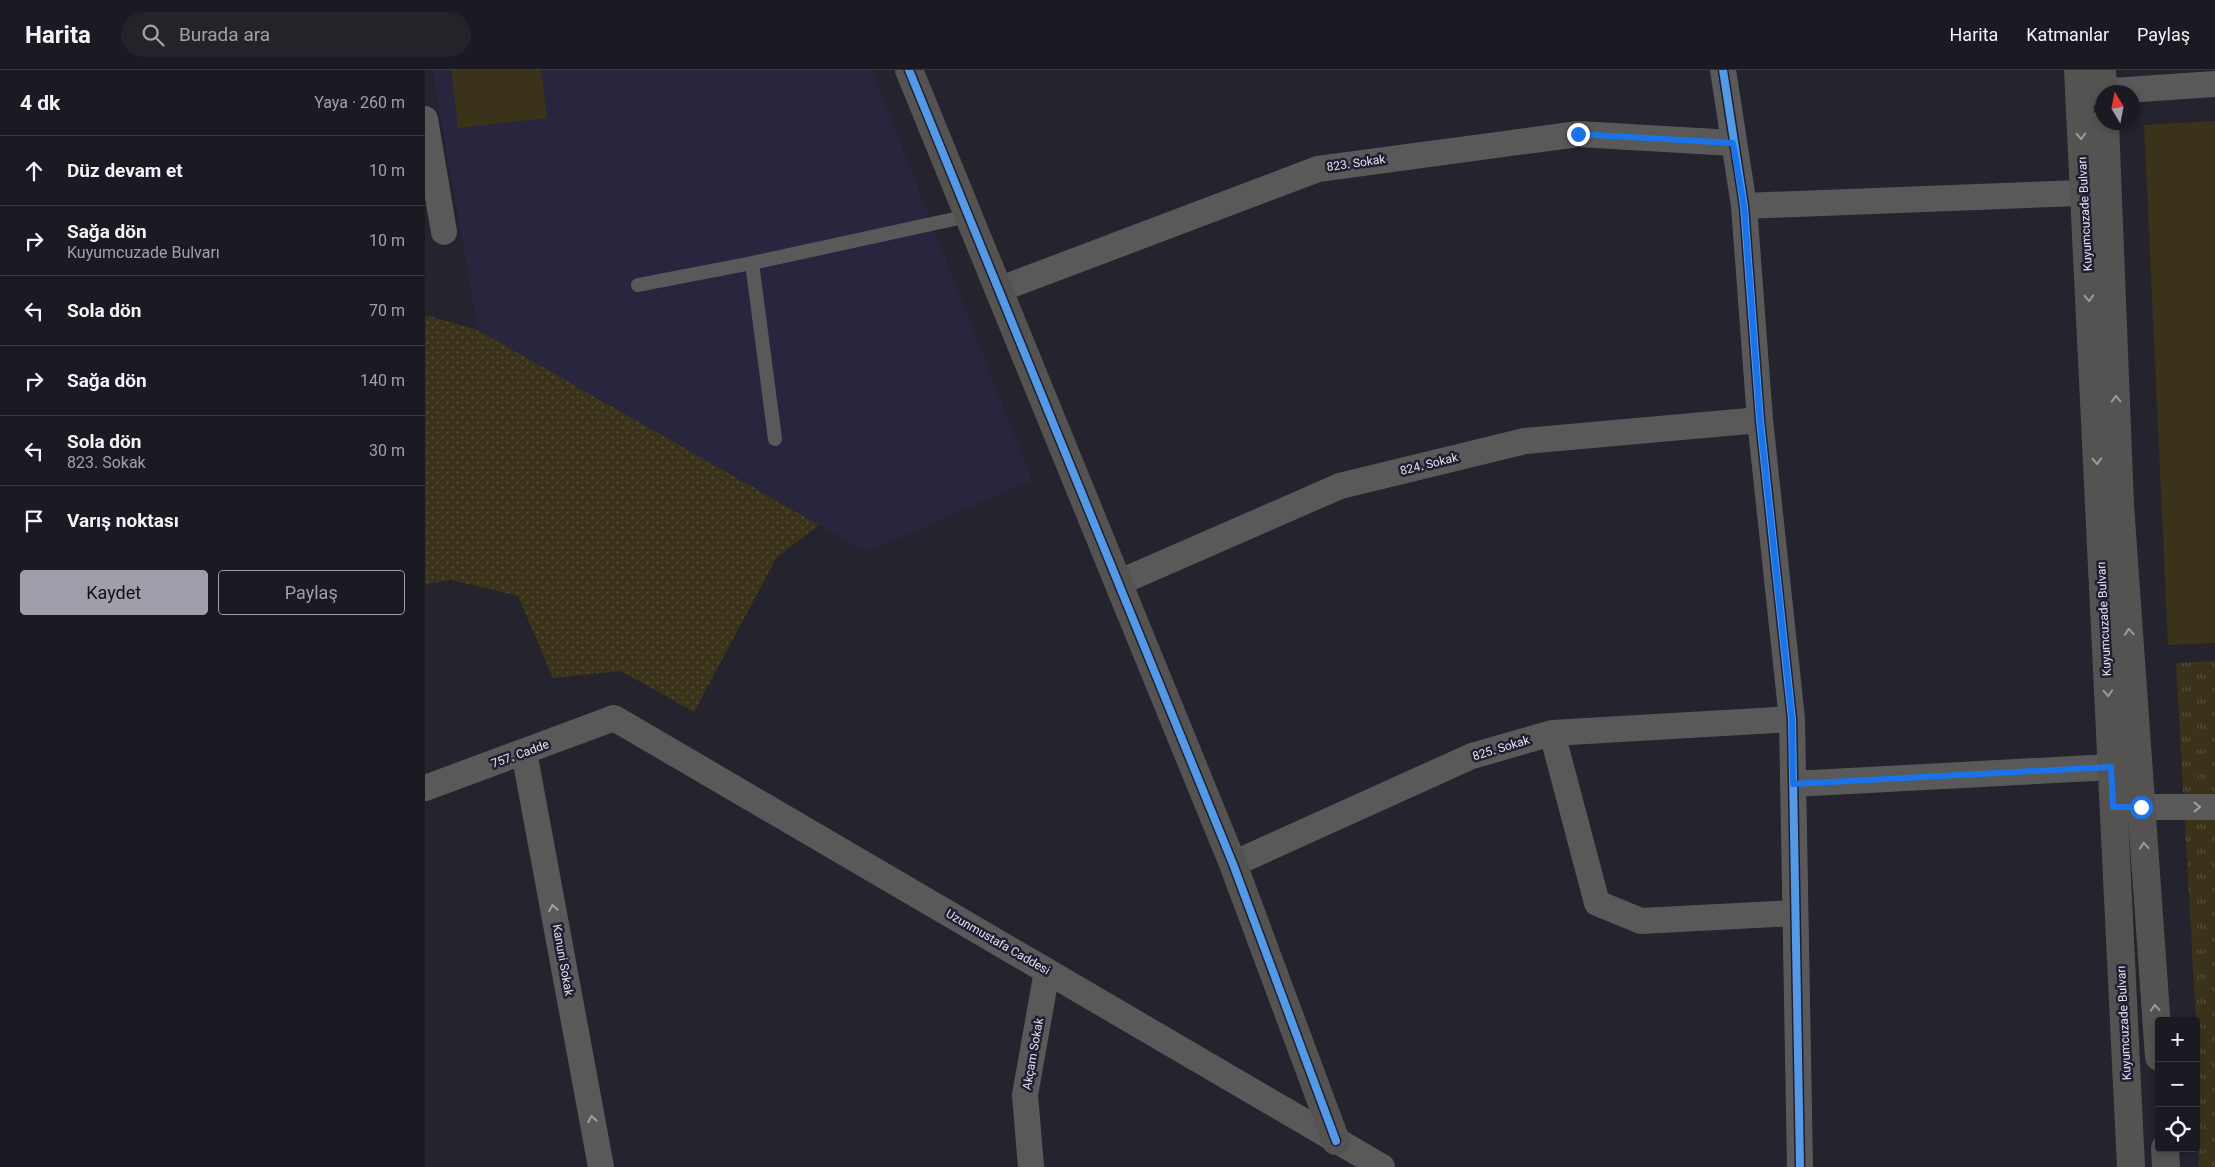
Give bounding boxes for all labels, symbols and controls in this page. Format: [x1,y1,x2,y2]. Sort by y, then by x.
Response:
search box [121,12,471,57]
text: Harita [25,21,91,49]
icon: search [139,21,167,49]
text: Burada ara [179,23,270,46]
text: Harita [1950,24,1998,45]
text: Katmanlar [2026,24,2109,45]
text: Paylaş [2137,24,2190,45]
north arrow [2095,85,2140,130]
text: 4 dk [20,91,60,115]
text: Yaya · 260 m [314,93,405,112]
route end [1567,123,1590,146]
one-way arrow [2076,132,2087,140]
street label: 823. Sokak [1326,152,1387,174]
street label: Kuyumcuzade Bulvarı [2075,156,2095,272]
icon: ahead [20,157,48,185]
text: Düz devam et [67,159,183,182]
text: 10 m [369,161,405,180]
text: Sağa dön [67,220,147,243]
icon: right [20,227,48,255]
text: 10 m [369,231,405,250]
text: Kuyumcuzade Bulvarı [67,243,220,262]
one-way arrow [2084,295,2094,303]
icon: left [20,297,48,325]
text: Sola dön [67,299,141,322]
text: 70 m [369,301,405,320]
icon: right [20,367,48,395]
text: Sağa dön [67,369,147,392]
text: 140 m [360,371,405,390]
one-way arrow [2111,395,2121,403]
text: Sola dön [67,430,141,453]
icon: left [20,437,48,465]
text: 30 m [369,441,405,460]
street label: 824. Sokak [1399,450,1460,478]
text: 823. Sokak [67,453,146,472]
one-way arrow [2091,457,2102,465]
icon: arrive [20,507,48,535]
text: Varış noktası [67,509,179,532]
street label: Kuyumcuzade Bulvarı [2094,561,2114,677]
button: Kaydet [20,570,208,615]
button: Paylaş [218,570,405,615]
one-way arrow [2124,627,2135,635]
one-way arrow [2102,689,2113,697]
street label: 825. Sokak [1471,732,1532,763]
street label: 757. Cadde [489,737,551,771]
route start [2130,796,2153,819]
one-way arrow [2194,802,2201,812]
one-way arrow [2139,842,2150,850]
one-way arrow [549,903,559,912]
street label: Uzunmustafa Caddesi [943,906,1053,978]
street label: Kanuni Sokak [550,923,576,998]
street label: Kuyumcuzade Bulvarı [2114,965,2134,1081]
one-way arrow [2150,1004,2161,1012]
street label: Akçam Sokak [1020,1016,1046,1091]
map controls [2155,1017,2200,1152]
button: + [2155,1017,2200,1062]
button: − [2155,1062,2200,1107]
button: locate [2155,1107,2200,1152]
one-way arrow [588,1115,598,1123]

